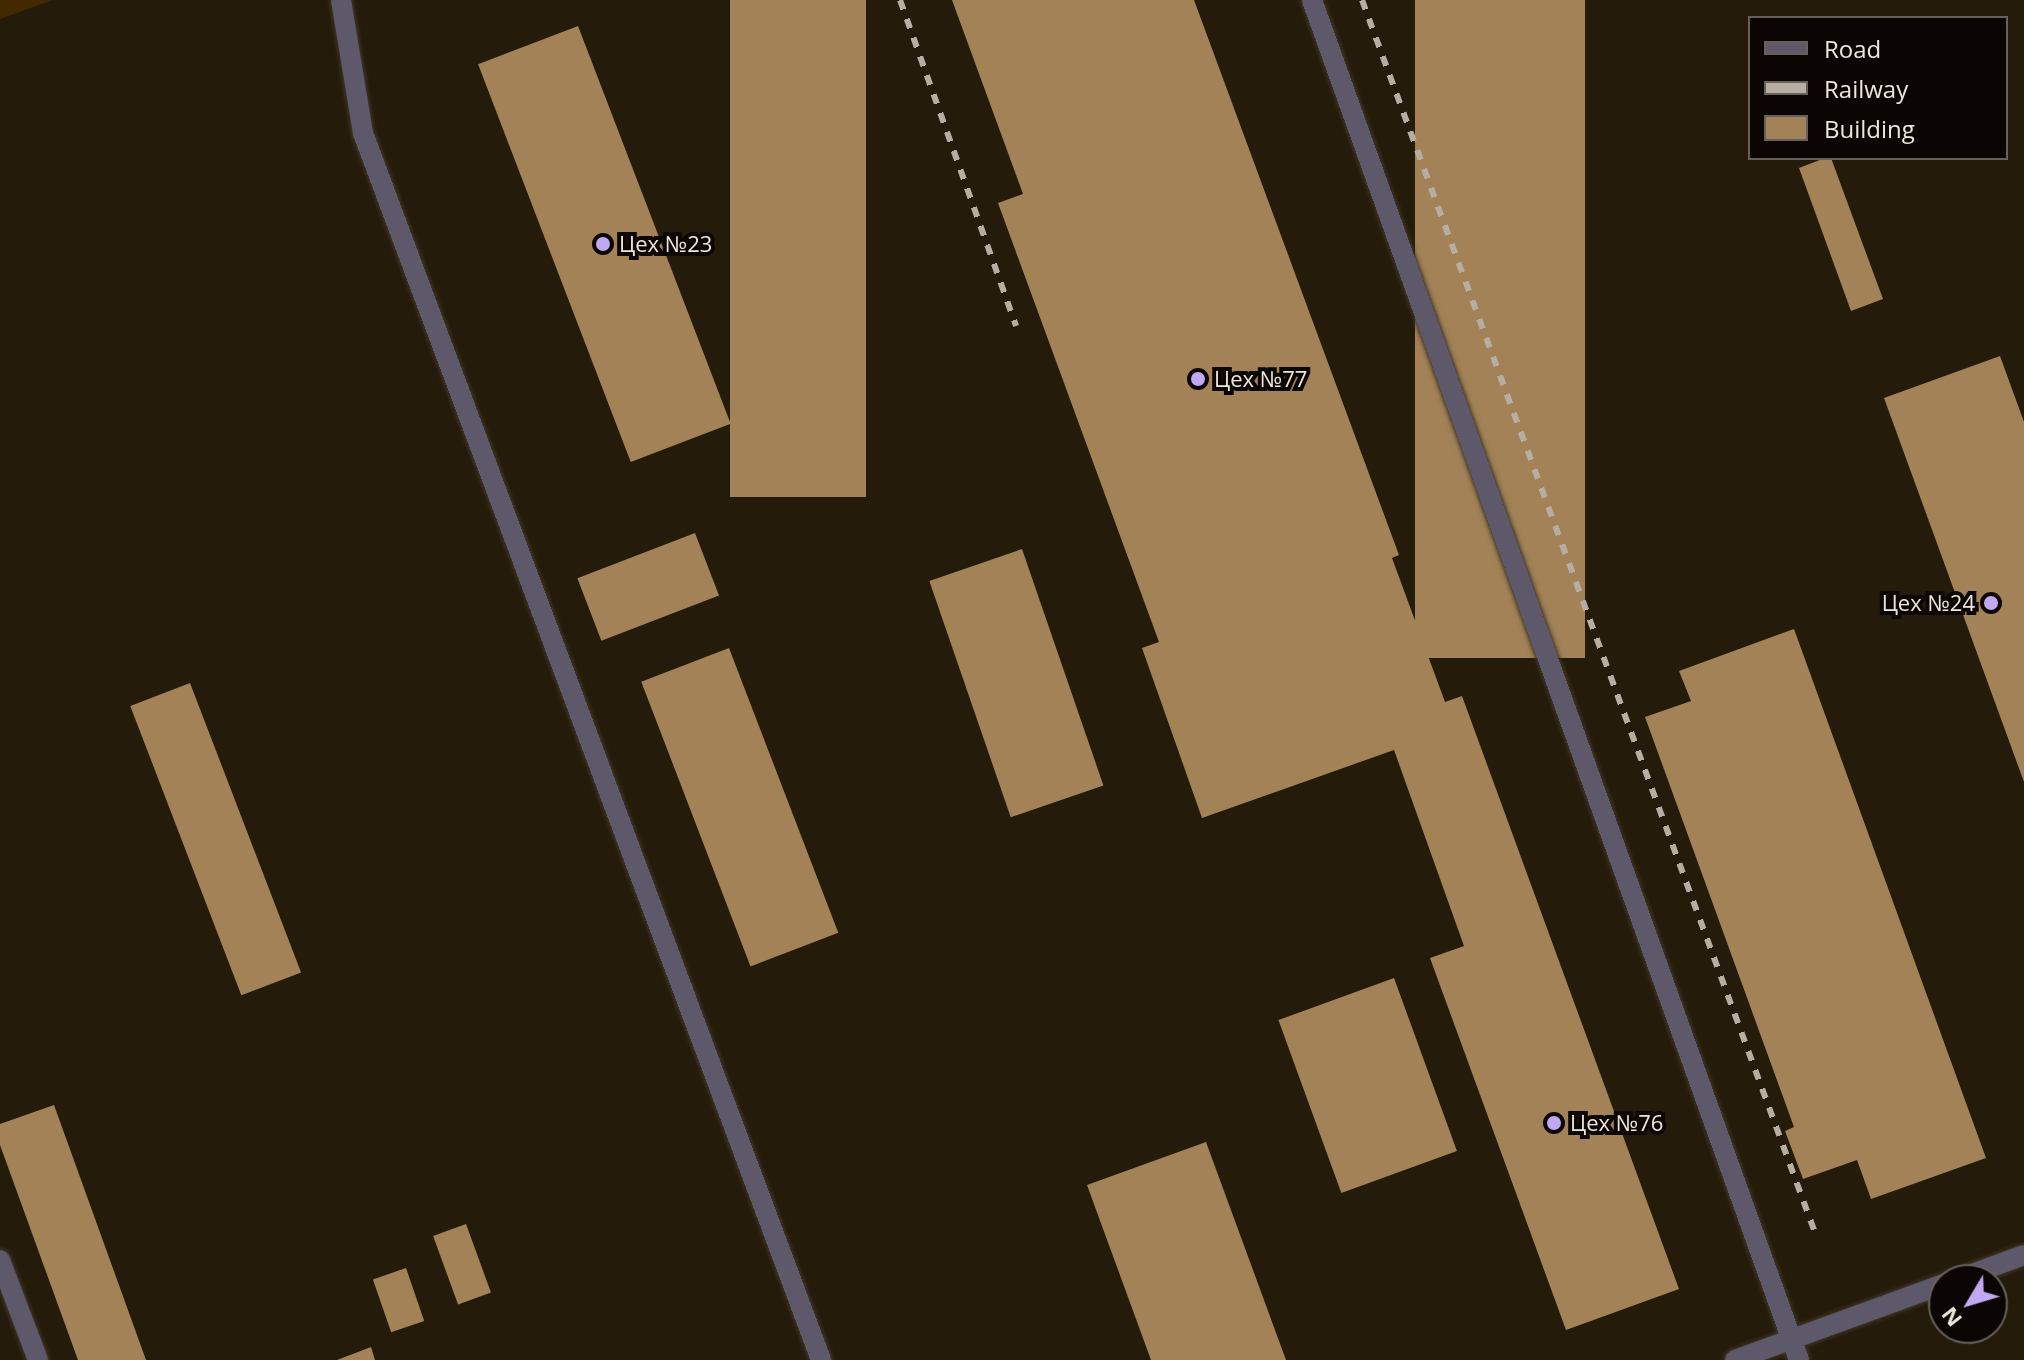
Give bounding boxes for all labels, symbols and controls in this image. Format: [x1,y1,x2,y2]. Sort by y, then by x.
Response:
legend [1748,16,2008,160]
text: Road [1824,32,1881,65]
text: Railway [1824,72,1908,105]
text: Building [1824,112,1915,145]
place label: Цех №23 [619,231,712,257]
marker: Цех №23 [594,235,612,253]
place label: Цех №77 [1214,366,1307,392]
marker: Цех №77 [1189,370,1207,388]
place label: Цех №24 [1882,590,1975,616]
marker: Цех №24 [1982,594,2000,612]
place label: Цех №76 [1570,1110,1663,1136]
marker: Цех №76 [1545,1114,1563,1132]
north arrow [1928,1264,2008,1344]
text: N [1933,1301,1968,1334]

